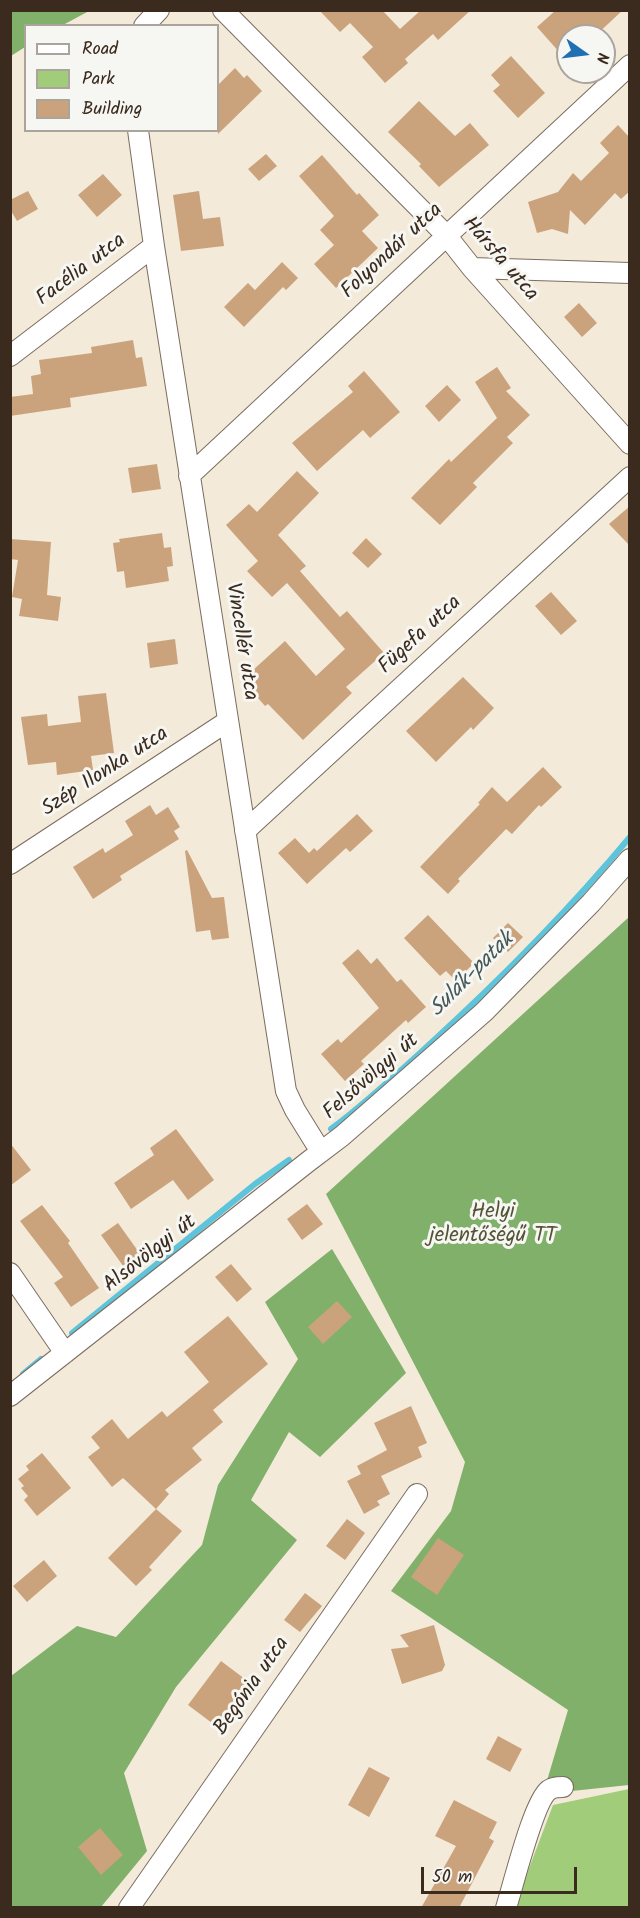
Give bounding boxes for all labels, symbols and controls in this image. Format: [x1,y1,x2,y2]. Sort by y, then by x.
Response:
legend [24,24,219,132]
north arrow [556,24,616,84]
text: Road [82,35,118,64]
text: N [589,50,615,66]
text: Park [82,65,115,94]
text: Building [82,95,142,124]
street label: Folyondár utca [337,199,449,305]
street label: Hársfa utca [456,213,542,307]
street label: Facélia utca [32,229,132,313]
street label: Vincellér utca [218,582,262,702]
street label: Fügefa utca [374,591,468,681]
street label: Szép Ilonka utca [38,723,174,823]
water label: Sulák-patak [425,928,521,1024]
street label: Felsővölgyi út [319,1029,425,1127]
park label: Helyi jelentőségű TT [429,1200,557,1250]
street label: Alsóvölgyi út [99,1211,203,1299]
street label: Begónia utca [210,1633,296,1741]
scale bar [424,1855,580,1893]
text: 50 m [432,1863,472,1892]

